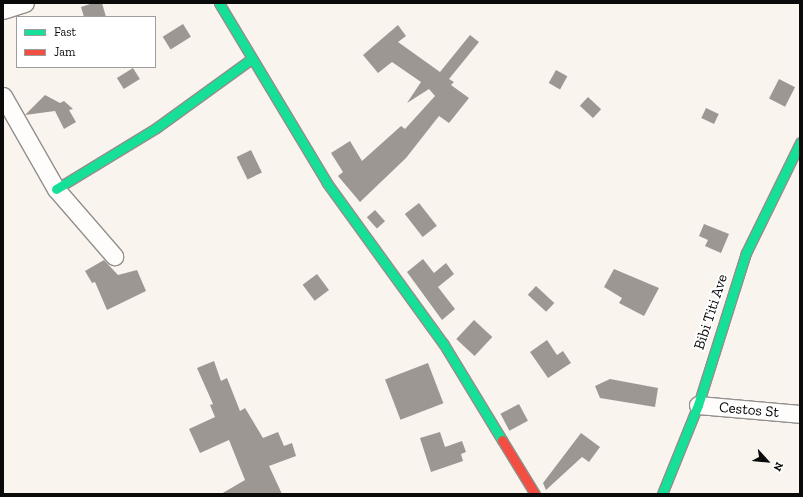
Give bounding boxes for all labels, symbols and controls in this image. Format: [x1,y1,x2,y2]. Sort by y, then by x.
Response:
legend [16,16,156,68]
text: Fast [54,25,76,39]
text: Jam [54,45,75,59]
street label: Bibi Titi Ave [690,272,732,352]
street label: Cestos St [718,398,780,422]
north arrow [747,441,787,481]
text: N [770,460,786,473]

